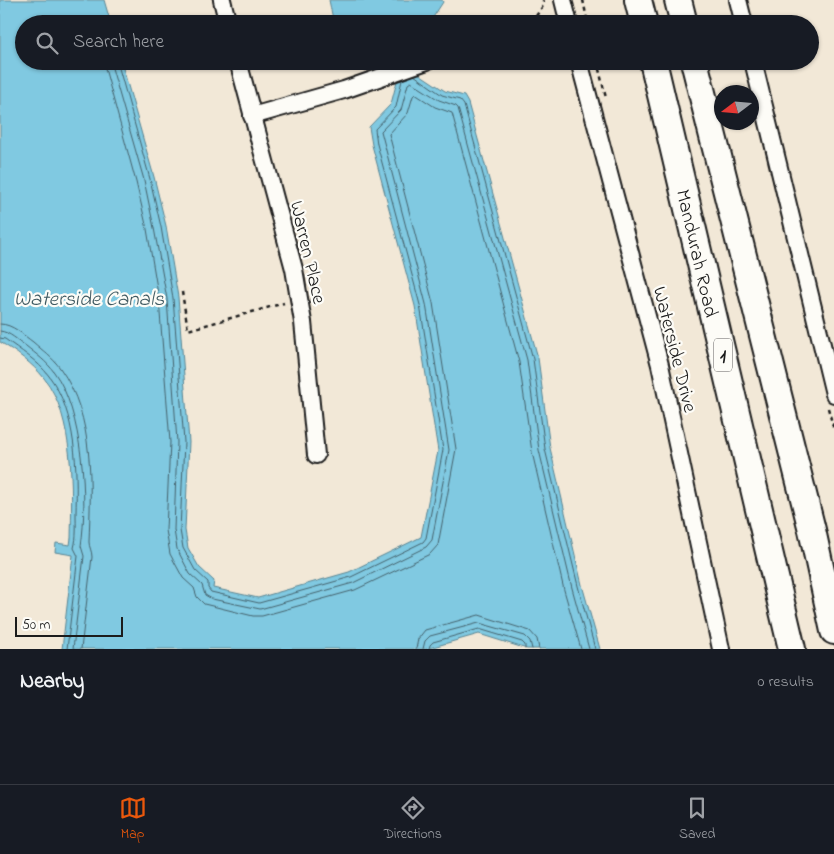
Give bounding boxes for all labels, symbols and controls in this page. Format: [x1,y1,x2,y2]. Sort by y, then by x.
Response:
search box [15,15,819,70]
icon: search [33,29,61,57]
text: Search here [73,29,164,56]
north arrow [714,85,759,130]
street label: Mandurah Road [667,187,724,320]
street label: Warren Place [281,198,332,307]
street label: Waterside Drive [644,284,703,416]
water label: Waterside Canals [14,285,164,315]
road number: 1 [714,338,732,372]
scale bar [15,614,122,637]
text: 50 m [22,615,50,636]
text: Nearby [20,667,84,697]
text: 0 results [758,670,814,694]
tab: Map [119,794,147,845]
tab: Directions [384,794,442,845]
tab: Saved [679,794,715,845]

